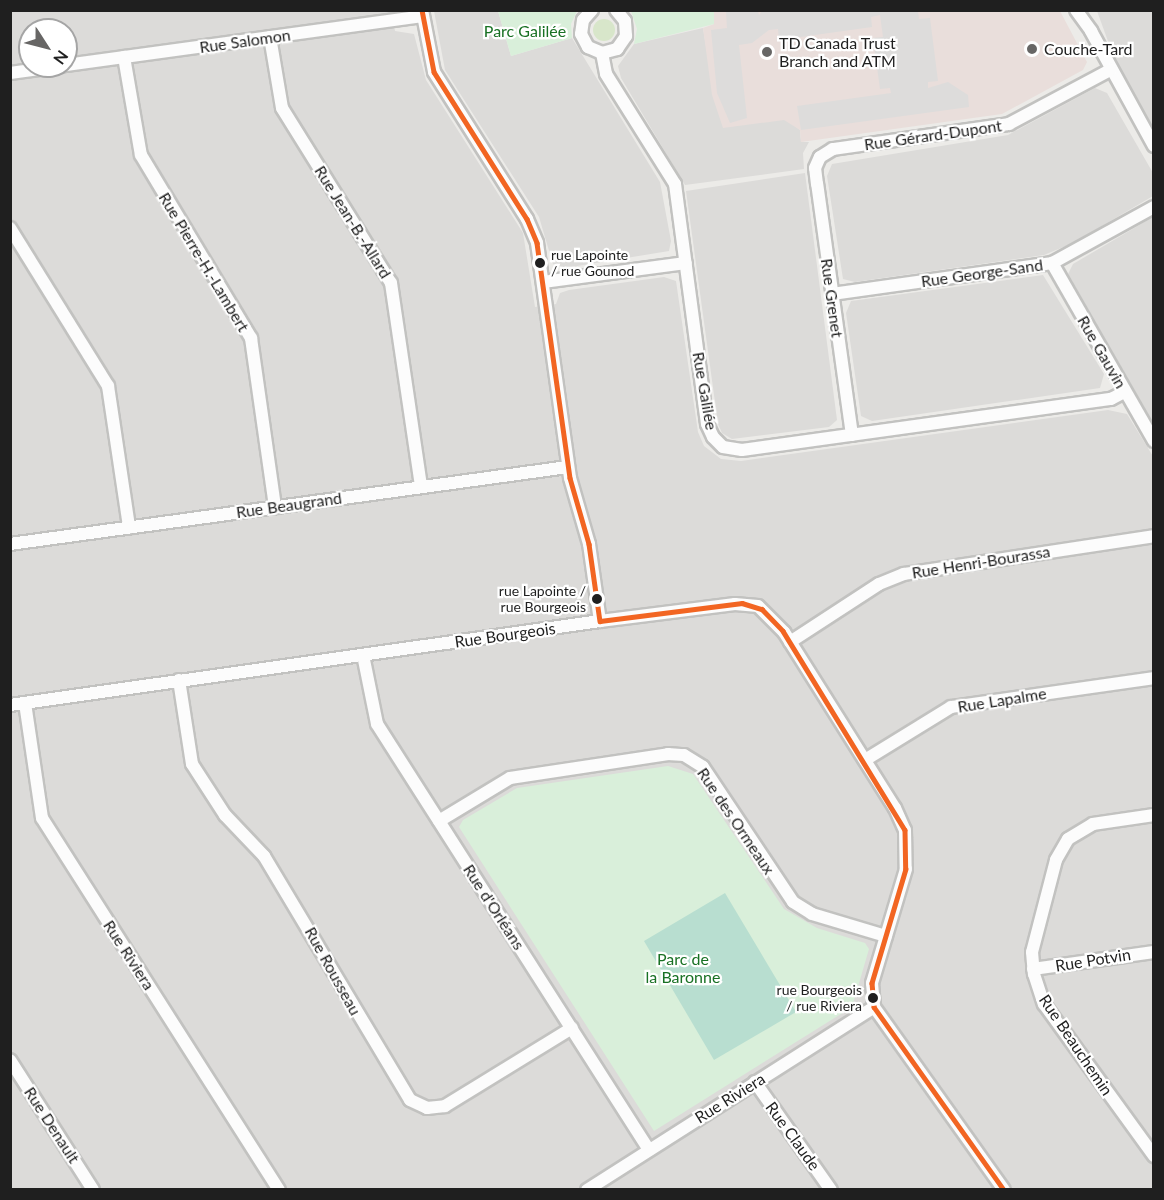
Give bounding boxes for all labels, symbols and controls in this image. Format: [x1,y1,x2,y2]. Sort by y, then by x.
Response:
north arrow [18,18,78,78]
park label: Parc Galilée [484,21,566,41]
street label: Rue Salomon [198,25,292,57]
place label: TD Canada Trust Branch and ATM [779,33,896,71]
place label: Couche-Tard [1044,39,1133,59]
marker: Couche-Tard [1025,42,1039,56]
marker: TD Canada Trust Branch and ATM [760,45,774,59]
text: N [50,47,73,68]
street label: Rue Gérard-Dupont [863,116,1003,154]
street label: Rue Jean-B.-Allard [310,162,396,282]
street label: Rue Pierre-H.-Lambert [155,189,253,335]
place label: rue Lapointe / rue Gounod [551,247,634,280]
street label: Rue George-Sand [920,255,1044,291]
marker: rue Lapointe / rue Gounod [534,257,546,269]
street label: Rue Grenet [817,257,847,339]
street label: Rue Gauvin [1074,312,1130,392]
street label: Rue Galilée [689,350,721,432]
street label: Rue Beaugrand [235,488,343,522]
street label: Rue Henri-Bourassa [910,542,1052,582]
place label: rue Lapointe / rue Bourgeois [499,583,586,616]
marker: rue Lapointe / rue Bourgeois [591,593,603,605]
street label: Rue Bourgeois [453,618,557,652]
street label: Rue Lapalme [956,684,1048,716]
street label: Rue des Ormeaux [693,764,779,878]
street label: Rue d'Orléans [459,861,529,953]
street label: Rue Riviera [99,917,159,993]
street label: Rue Rousseau [301,924,365,1018]
street label: Rue Potvin [1054,945,1132,975]
park label: Parc de la Baronne [646,949,720,987]
place label: rue Bourgeois / rue Riviera [777,982,862,1014]
street label: Rue Beauchemin [1035,991,1117,1099]
marker: rue Bourgeois / rue Riviera [867,992,879,1004]
street label: Rue Riviera [691,1069,769,1127]
street label: Rue Denault [20,1083,84,1167]
street label: Rue Claude [762,1098,824,1174]

